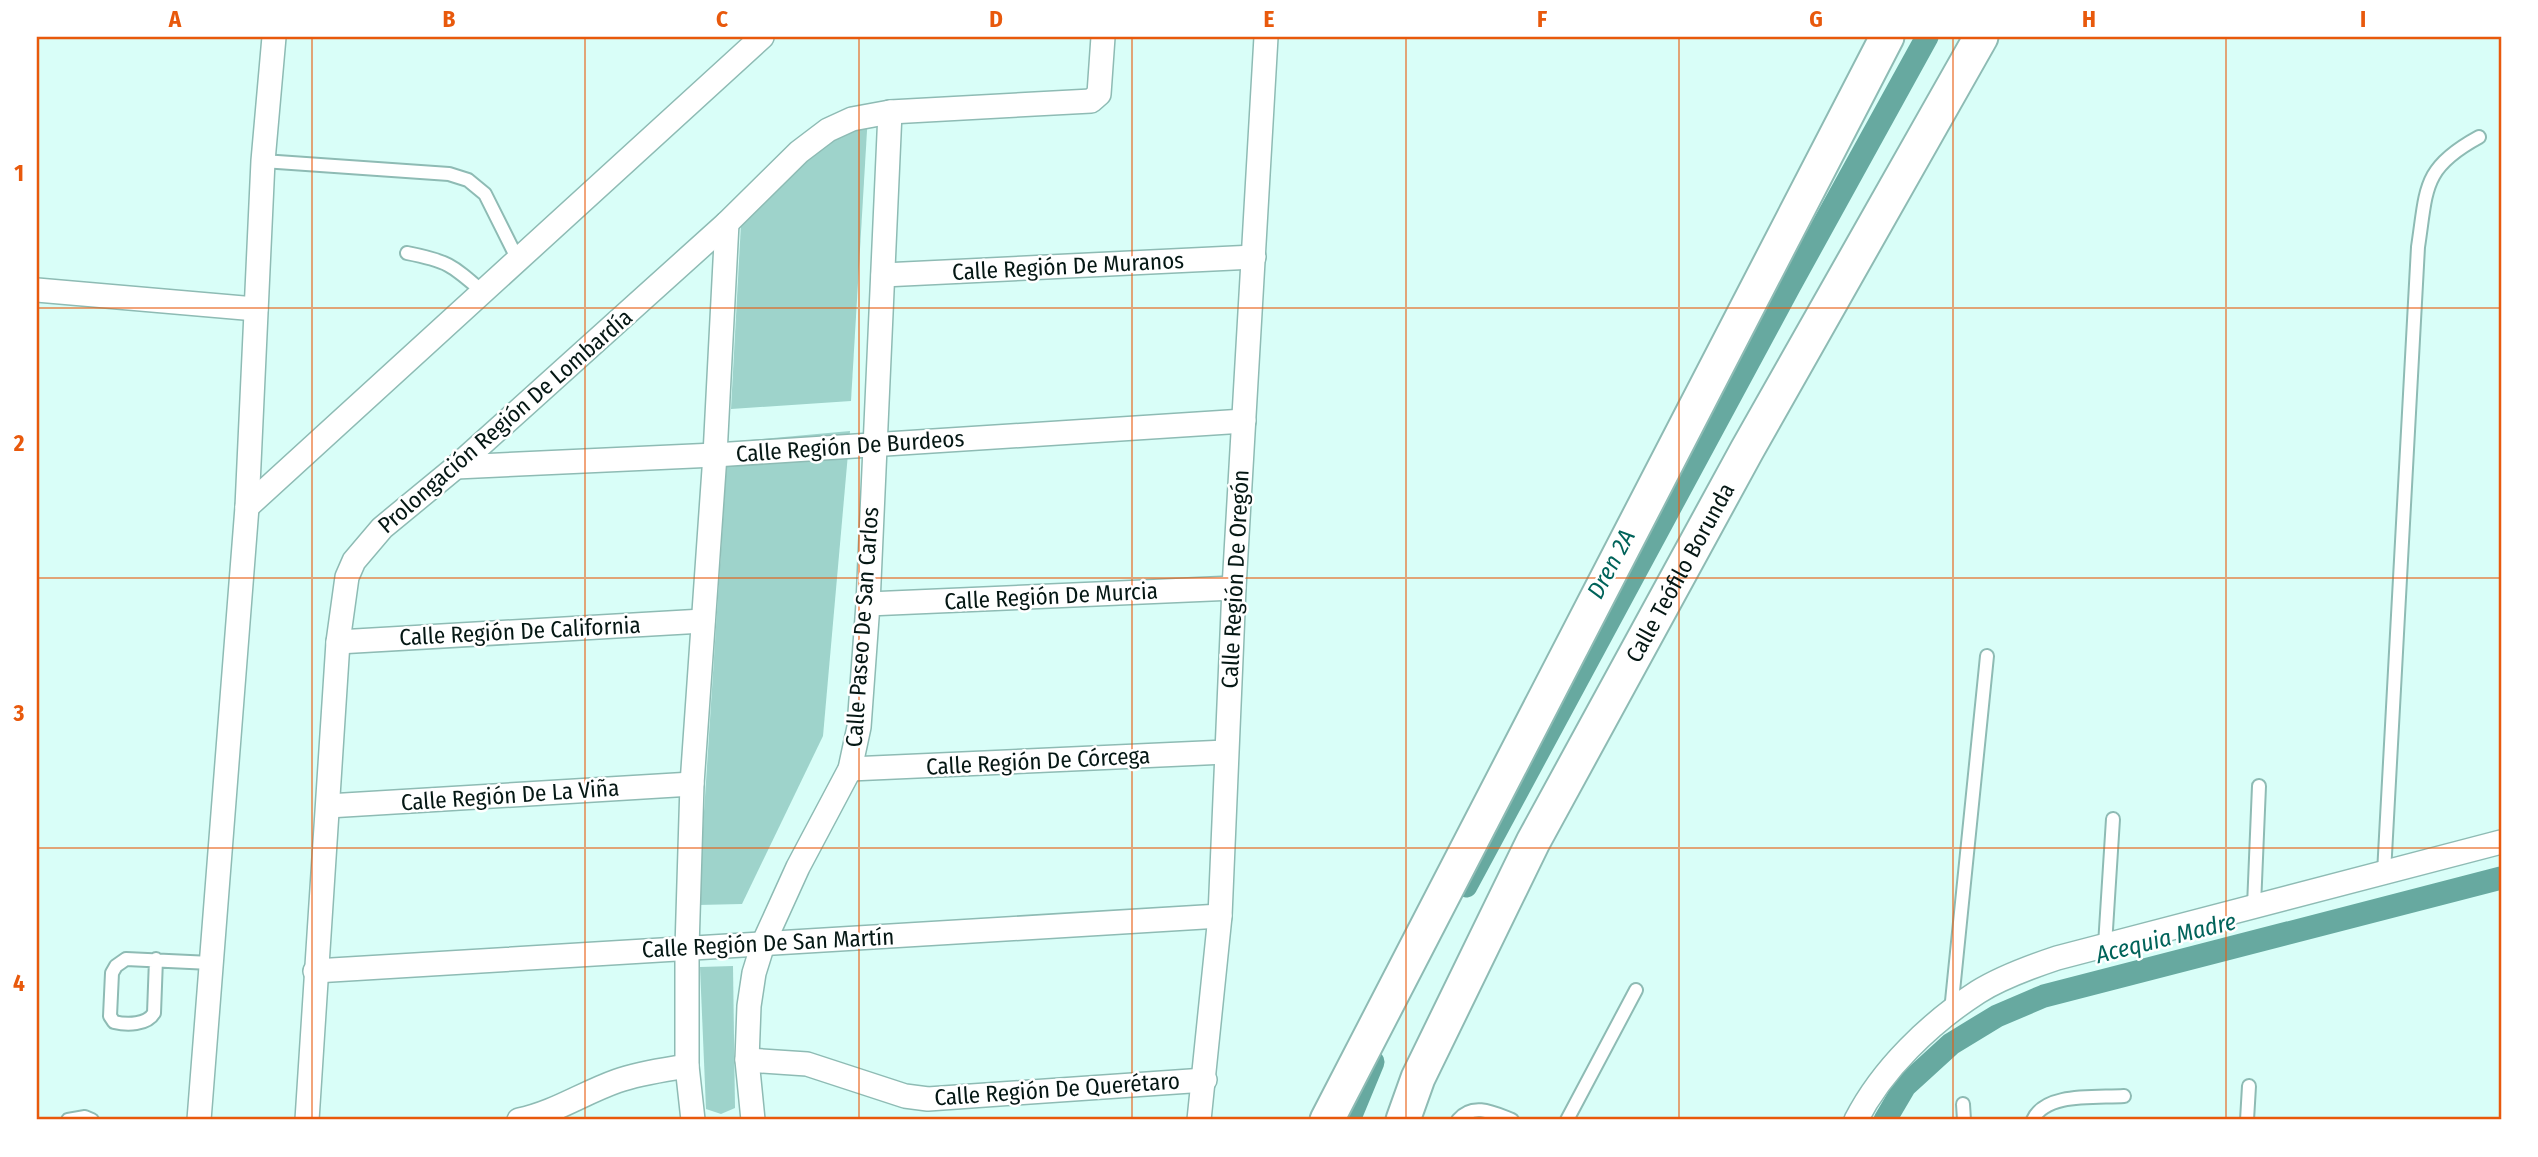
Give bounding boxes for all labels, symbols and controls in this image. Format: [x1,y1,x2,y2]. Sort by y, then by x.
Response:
text: A [168,5,182,33]
text: B [443,5,456,33]
text: C [716,5,728,33]
text: D [989,5,1003,33]
text: E [1264,5,1275,33]
text: F [1537,5,1547,33]
text: G [1809,5,1823,33]
text: H [2082,5,2096,33]
text: I [2360,5,2366,33]
text: 1 [14,159,24,187]
street label: Calle Región De Muranos [951,246,1185,286]
street label: Prolongación Región De Lombardía [372,303,638,539]
street label: Calle Región De Burdeos [735,424,965,468]
text: 2 [13,429,25,457]
street label: Calle Región De Oregón [1215,469,1255,689]
street label: Calle Teófilo Borunda [1620,478,1740,667]
street label: Calle Paseo De San Carlos [840,506,884,748]
water label: Dren 2A [1581,525,1641,603]
street label: Calle Región De Murcia [943,576,1159,616]
street label: Calle Región De California [399,611,641,651]
text: 3 [13,699,25,727]
street label: Calle Región De Córcega [925,741,1151,781]
street label: Calle Región De La Viña [400,773,620,817]
water label: Acequia Madre [2092,907,2239,969]
street label: Calle Región De San Martín [641,922,895,964]
text: 4 [13,969,25,997]
street label: Calle Región De Querétaro [933,1066,1181,1112]

